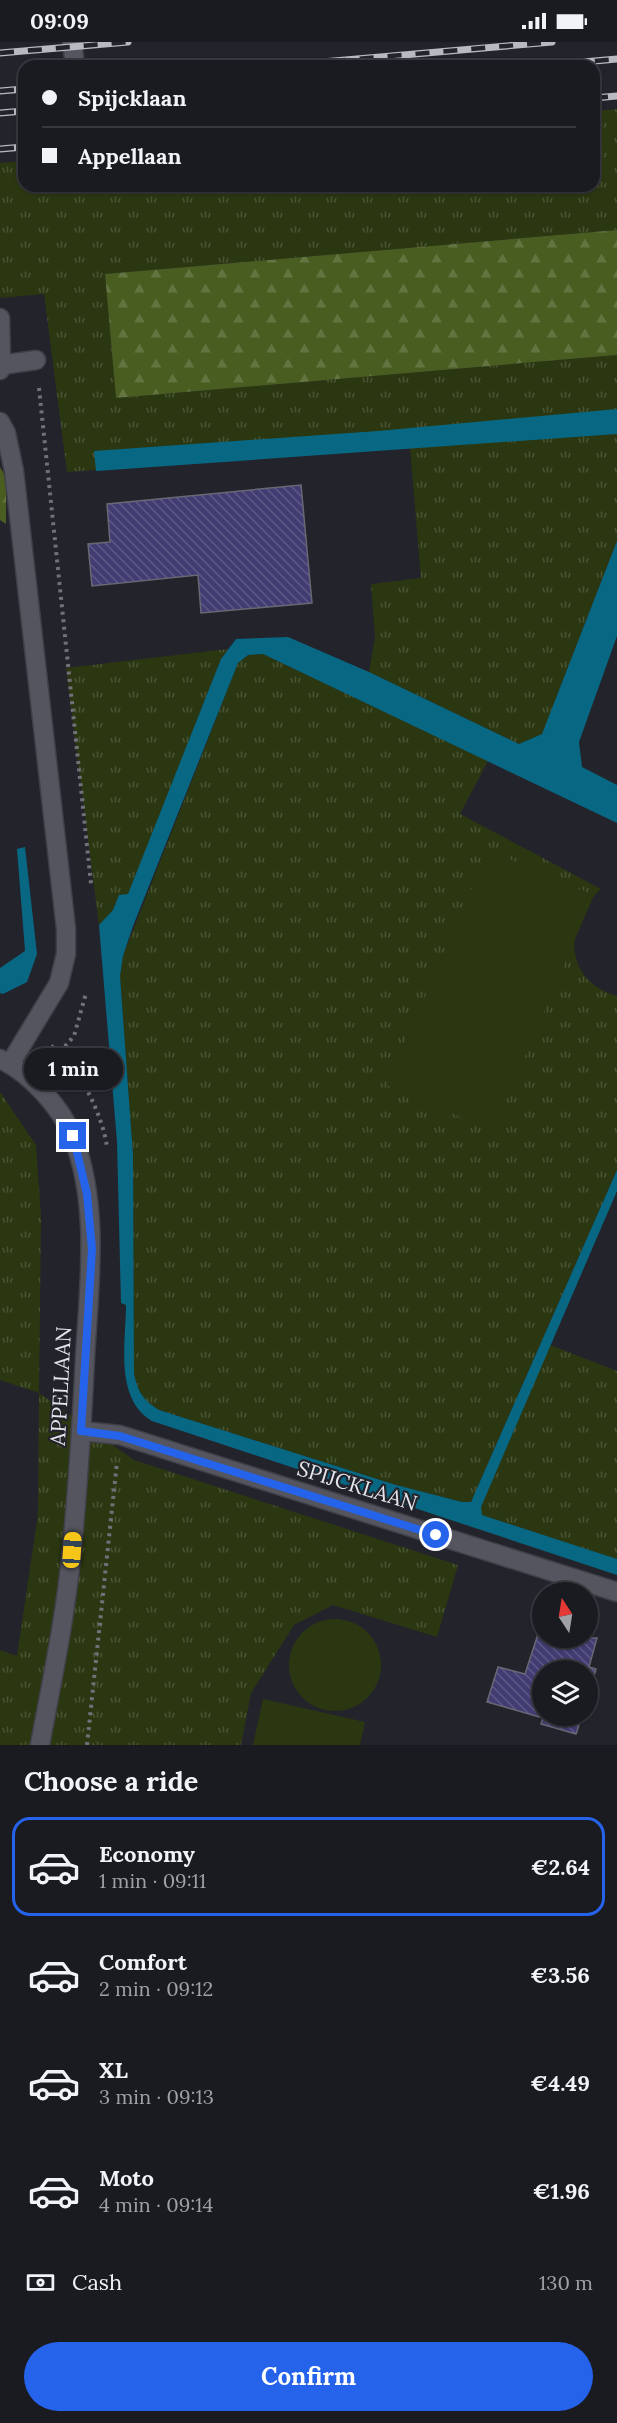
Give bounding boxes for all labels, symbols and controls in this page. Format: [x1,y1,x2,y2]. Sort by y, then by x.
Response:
text: 09:09 [30,7,89,35]
text: Spijcklaan [78,84,186,112]
text: Appellaan [78,142,181,170]
callout: 1 min [23,1049,122,1091]
text: 1 min [48,1056,99,1081]
route end [59,1122,86,1149]
street label: APPELLAAN [44,1326,77,1447]
street label: SPIJCKLAAN [294,1454,420,1517]
route start [422,1521,449,1548]
car [62,1531,82,1569]
north arrow [532,1582,598,1648]
map controls [532,1582,598,1726]
button: layers [532,1660,598,1726]
text: Choose a ride [24,1764,198,1798]
icon: car [27,1840,81,1894]
text: Economy [99,1840,195,1868]
text: €2.64 [531,1853,590,1881]
text: 1 min · 09:11 [99,1868,206,1893]
icon: car [27,1948,81,2002]
text: Comfort [99,1948,187,1976]
text: €3.56 [530,1961,590,1989]
text: 2 min · 09:12 [99,1976,213,2001]
icon: car [27,2056,81,2110]
text: XL [99,2056,128,2084]
text: €4.49 [530,2069,590,2097]
text: 3 min · 09:13 [99,2084,214,2109]
icon: car [27,2164,81,2218]
text: Moto [99,2164,154,2192]
text: €1.96 [533,2177,590,2205]
text: 4 min · 09:14 [99,2192,213,2217]
icon: cash [24,2266,57,2299]
text: Cash [72,2268,122,2296]
text: 130 m [539,2270,593,2295]
button: Confirm [24,2342,593,2411]

